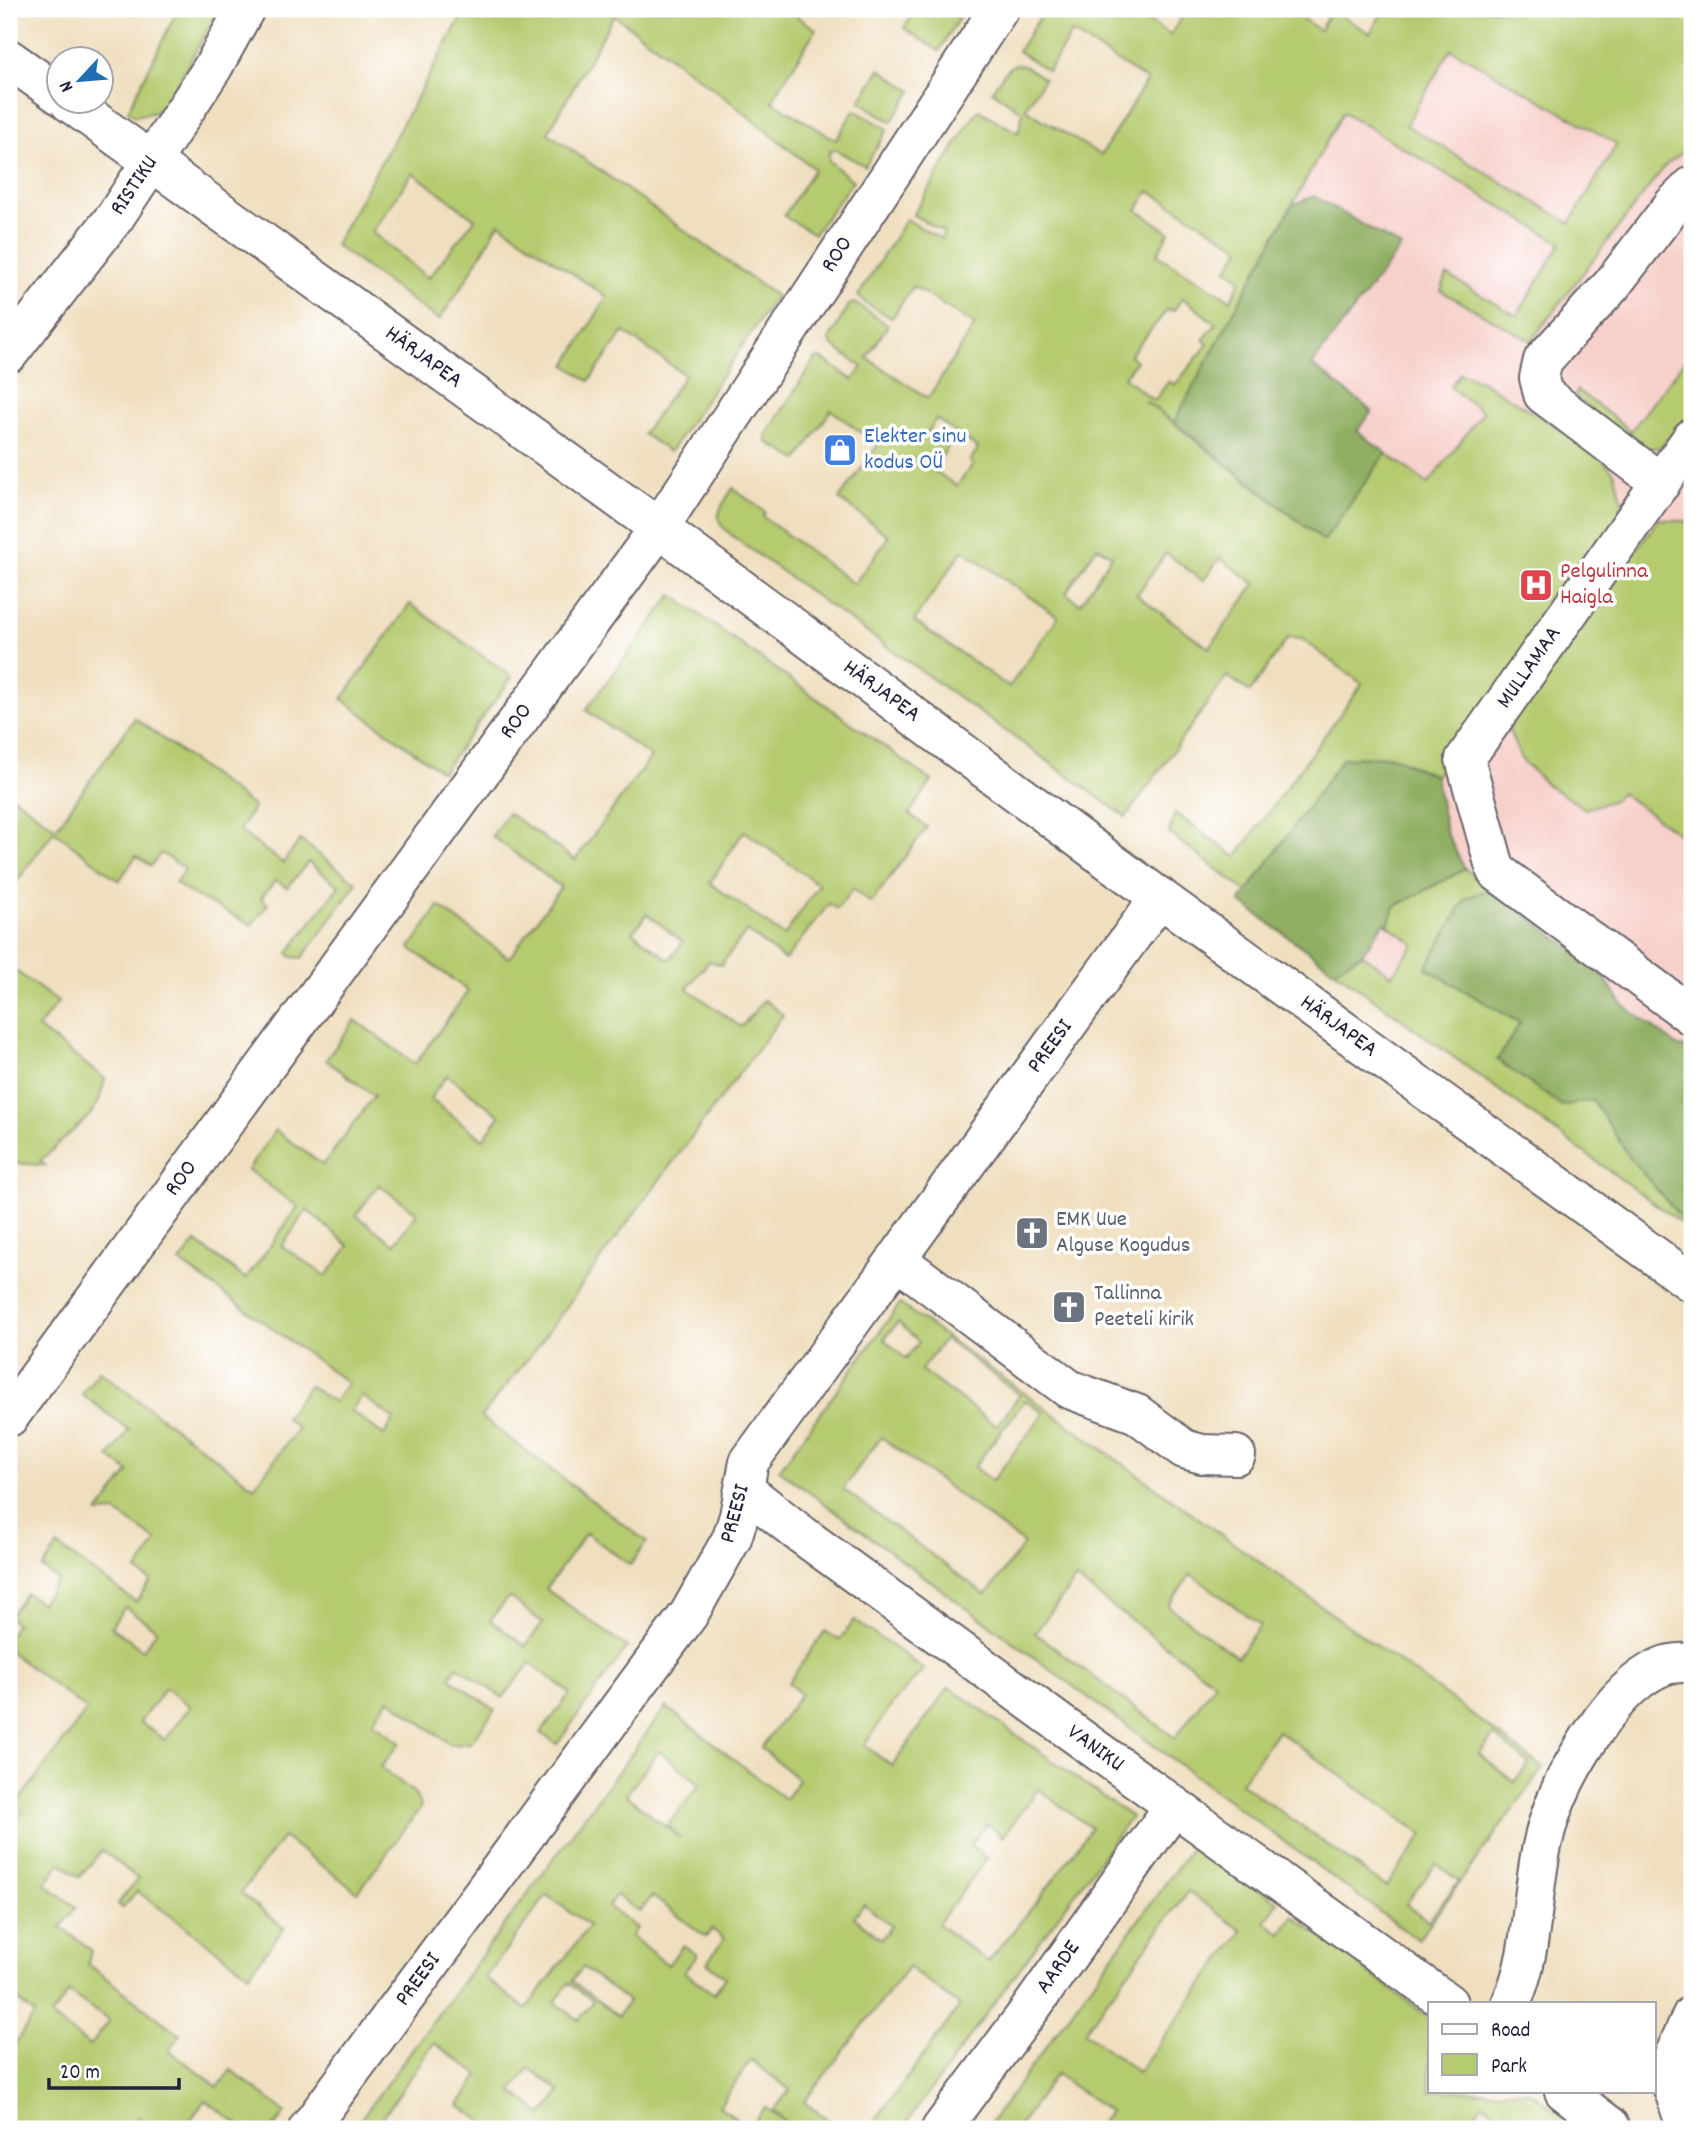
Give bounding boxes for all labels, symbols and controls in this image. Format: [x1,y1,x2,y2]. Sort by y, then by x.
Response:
north arrow [46,46,116,116]
text: N [54,76,82,96]
street label: RISTIKU [103,149,167,223]
street label: ROO [814,230,862,280]
street label: HÄRJAPEA [377,318,469,398]
place label: Elekter sinu kodus OÜ [864,421,966,480]
shop icon: Elekter sinu kodus OÜ [821,431,859,469]
place label: Pelgulinna Haigla [1560,556,1649,615]
hospital icon: Pelgulinna Haigla [1517,566,1555,604]
street label: MULLAMAA [1489,620,1571,716]
street label: HÄRJAPEA [835,652,927,732]
street label: ROO [493,697,541,747]
street label: HÄRJAPEA [1292,987,1384,1067]
street label: PREESI [1020,1013,1082,1081]
street label: ROO [158,1154,206,1204]
place label: EMK Uue Alguse Kogudus [1056,1204,1190,1263]
church icon: EMK Uue Alguse Kogudus [1013,1214,1051,1252]
place label: Tallinna Peeteli kirik [1094,1278,1194,1337]
church icon: Tallinna Peeteli kirik [1050,1288,1088,1326]
street label: PREESI [712,1481,760,1547]
street label: VANIKU [1059,1717,1131,1781]
street label: AARDE [1029,1934,1090,2001]
street label: PREESI [388,1946,450,2014]
legend [1428,2002,1656,2092]
text: Road [1491,2017,1530,2047]
scale bar [49,2047,178,2091]
text: Park [1491,2053,1527,2083]
text: 20 m [60,2059,100,2089]

